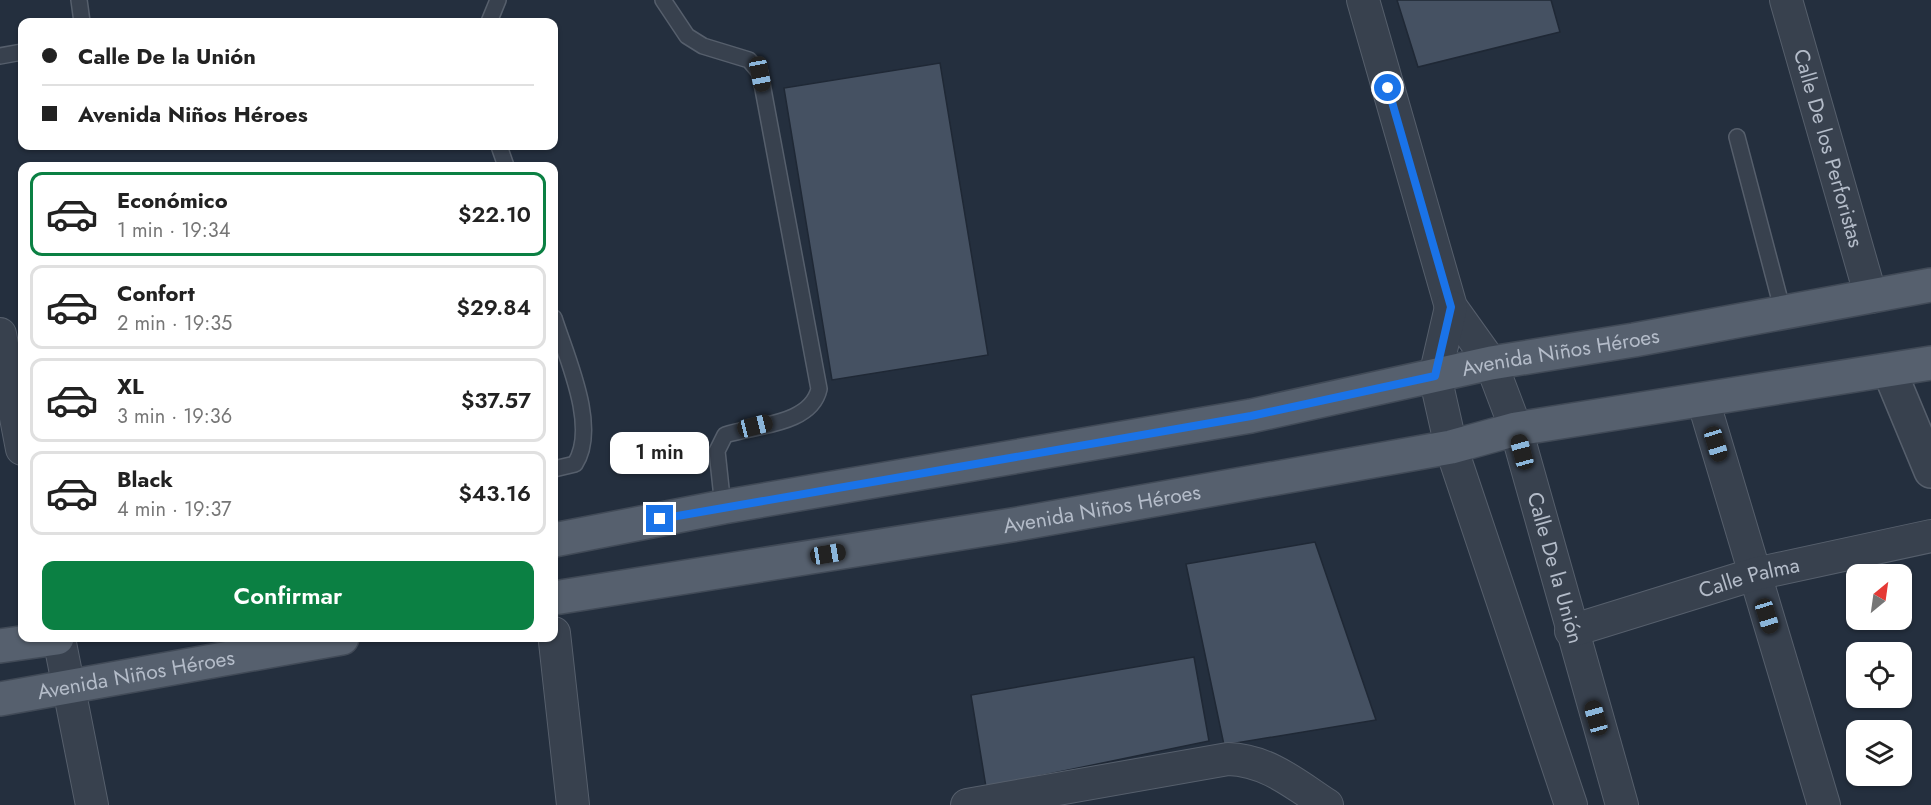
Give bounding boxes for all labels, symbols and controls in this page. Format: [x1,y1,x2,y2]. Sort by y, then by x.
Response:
text: Calle De la Unión [78,40,256,72]
street label: Calle De los Perforistas [1786,45,1871,251]
car [748,55,772,93]
route start [1374,74,1401,101]
text: Avenida Niños Héroes [78,98,308,130]
text: Económico [117,184,228,216]
icon: car [45,187,99,241]
text: $22.10 [458,198,531,230]
text: 1 min · 19:34 [117,216,230,245]
text: Confort [117,277,195,309]
icon: car [45,280,99,334]
text: $29.84 [456,291,531,323]
text: 2 min · 19:35 [117,309,232,338]
street label: Avenida Niños Héroes [1459,321,1662,384]
text: XL [117,370,144,402]
icon: car [45,373,99,427]
text: $37.57 [461,384,531,416]
text: 3 min · 19:36 [117,402,232,431]
car [735,413,775,439]
car [1702,424,1730,464]
callout: 1 min [610,432,710,474]
car [1509,432,1535,472]
text: 1 min [635,438,684,467]
text: Black [117,463,173,495]
icon: car [45,466,99,520]
text: $43.16 [458,477,531,509]
street label: Avenida Niños Héroes [1001,477,1203,541]
street label: Calle De la Unión [1520,489,1591,647]
text: 4 min · 19:37 [117,495,232,524]
route end [646,505,673,532]
car [809,542,847,566]
street label: Calle Palma [1695,550,1802,606]
button: Confirmar [42,561,534,630]
north arrow [1846,564,1912,630]
map controls [1846,564,1912,786]
car [1753,596,1781,636]
street label: Avenida Niños Héroes [35,642,237,707]
button: locate [1846,642,1912,708]
car [1582,698,1610,738]
button: layers [1846,720,1912,786]

